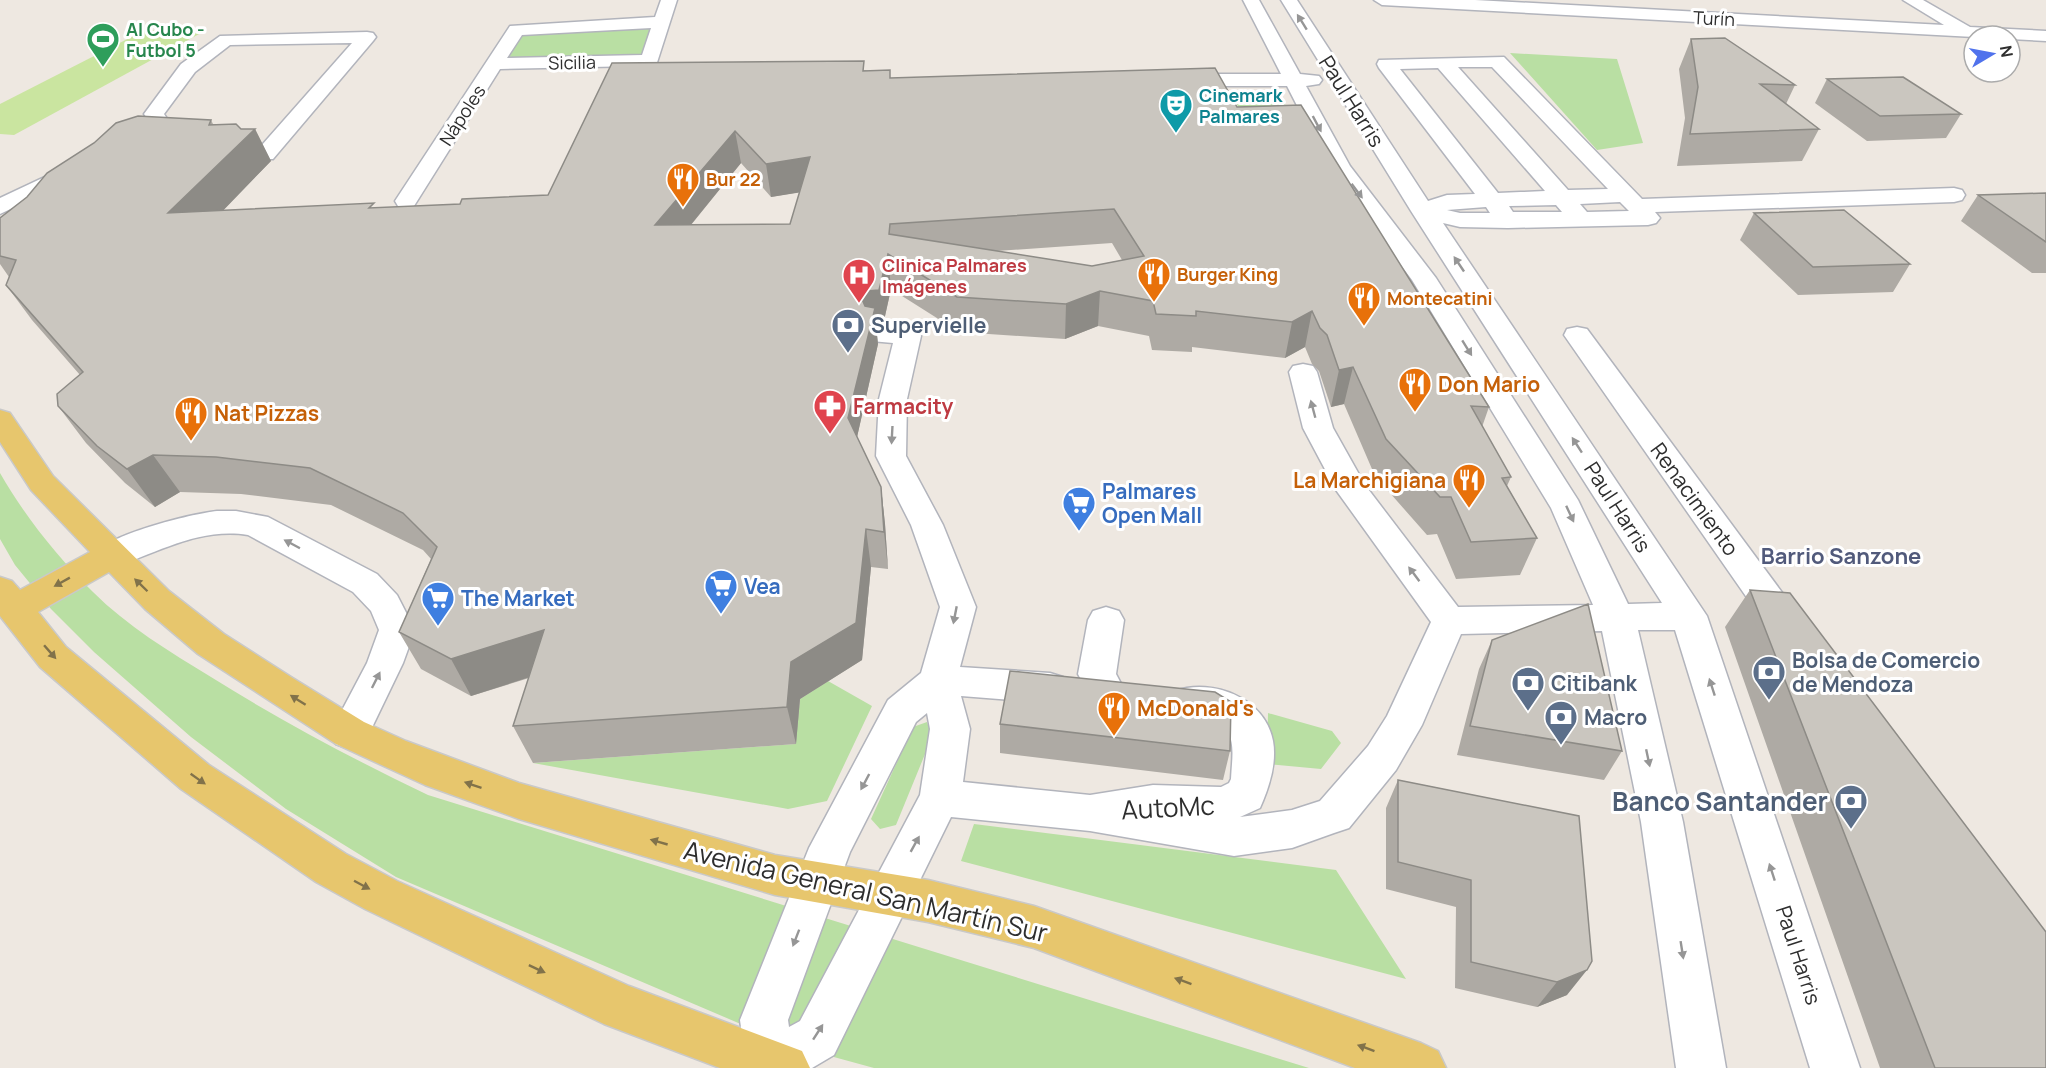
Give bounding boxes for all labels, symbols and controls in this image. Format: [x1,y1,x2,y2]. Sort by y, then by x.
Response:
street label: Turín [1692,5,1736,31]
one-way arrow [1297,14,1308,30]
place label: Al Cubo - Futbol 5 [126,17,205,62]
sports icon: Al Cubo - Futbol 5 [85,21,121,68]
north arrow [1962,24,2022,84]
text: N [1995,44,2019,59]
street label: Sicilia [548,50,596,74]
street label: Paul Harris [1313,50,1391,152]
street label: Nápoles [433,80,491,150]
place label: Cinemark Palmares [1199,83,1284,128]
theatre icon: Cinemark Palmares [1158,87,1194,134]
one-way arrow [1311,115,1321,133]
restaurant icon: Bur 22 [665,161,701,208]
place label: Bur 22 [706,167,761,191]
one-way arrow [1351,183,1363,199]
place label: Clinica Palmares Imágenes [882,253,1027,298]
restaurant icon: Burger King [1136,256,1172,303]
one-way arrow [1453,256,1464,273]
hospital icon: Clinica Palmares Imágenes [841,257,877,304]
place label: Burger King [1177,262,1278,286]
restaurant icon: Montecatini [1346,280,1382,327]
place label: Montecatini [1387,286,1493,310]
bank icon: Supervielle [830,307,866,354]
place label: Supervielle [871,311,986,339]
one-way arrow [1462,340,1473,356]
restaurant icon: Don Mario [1397,366,1433,413]
place label: Don Mario [1438,370,1540,398]
pharmacy icon: Farmacity [812,388,848,435]
place label: Farmacity [853,392,953,420]
restaurant icon: Nat Pizzas [173,395,209,442]
place label: Nat Pizzas [214,399,319,427]
one-way arrow [1307,400,1317,418]
one-way arrow [887,425,896,444]
one-way arrow [1572,437,1583,453]
street label: Renacimiento [1645,437,1745,561]
street label: Paul Harris [1578,456,1658,558]
restaurant icon: La Marchigiana [1451,462,1487,509]
place label: La Marchigiana [1293,466,1446,494]
place label: Palmares Open Mall [1102,477,1202,529]
supermarket icon: Palmares Open Mall [1061,485,1097,532]
one-way arrow [1564,505,1574,523]
one-way arrow [283,539,300,549]
district label: Barrio Sanzone [1761,541,1921,571]
one-way arrow [1409,566,1421,581]
supermarket icon: Vea [703,568,739,615]
place label: Vea [744,572,781,600]
one-way arrow [53,577,70,587]
one-way arrow [133,578,148,592]
supermarket icon: The Market [420,580,456,627]
place label: The Market [461,584,575,612]
one-way arrow [950,606,959,625]
one-way arrow [43,644,56,659]
place label: Bolsa de Comercio de Mendoza [1792,646,1980,698]
bank icon: Bolsa de Comercio de Mendoza [1751,654,1787,701]
bank icon: Citibank [1510,665,1546,712]
place label: Citibank [1551,669,1638,697]
one-way arrow [371,672,381,689]
one-way arrow [1707,678,1716,696]
restaurant icon: McDonald's [1096,690,1132,737]
place label: McDonald's [1137,694,1254,722]
one-way arrow [289,695,306,706]
bank icon: Macro [1543,699,1579,746]
place label: Macro [1584,703,1647,731]
one-way arrow [1644,749,1653,768]
one-way arrow [190,773,206,784]
one-way arrow [860,774,870,791]
one-way arrow [464,779,482,789]
place label: Banco Santander [1612,783,1828,819]
bank icon: Banco Santander [1833,783,1869,830]
street label: AutoMc [1120,787,1216,827]
street label: Avenida General San Martín Sur [680,832,1052,950]
one-way arrow [910,836,920,853]
one-way arrow [650,837,668,847]
one-way arrow [1767,863,1776,881]
one-way arrow [353,880,370,889]
street label: Paul Harris [1770,902,1828,1008]
one-way arrow [791,929,801,947]
one-way arrow [1678,941,1687,960]
one-way arrow [529,964,547,974]
one-way arrow [1174,976,1192,986]
one-way arrow [813,1023,824,1040]
one-way arrow [1357,1043,1375,1052]

